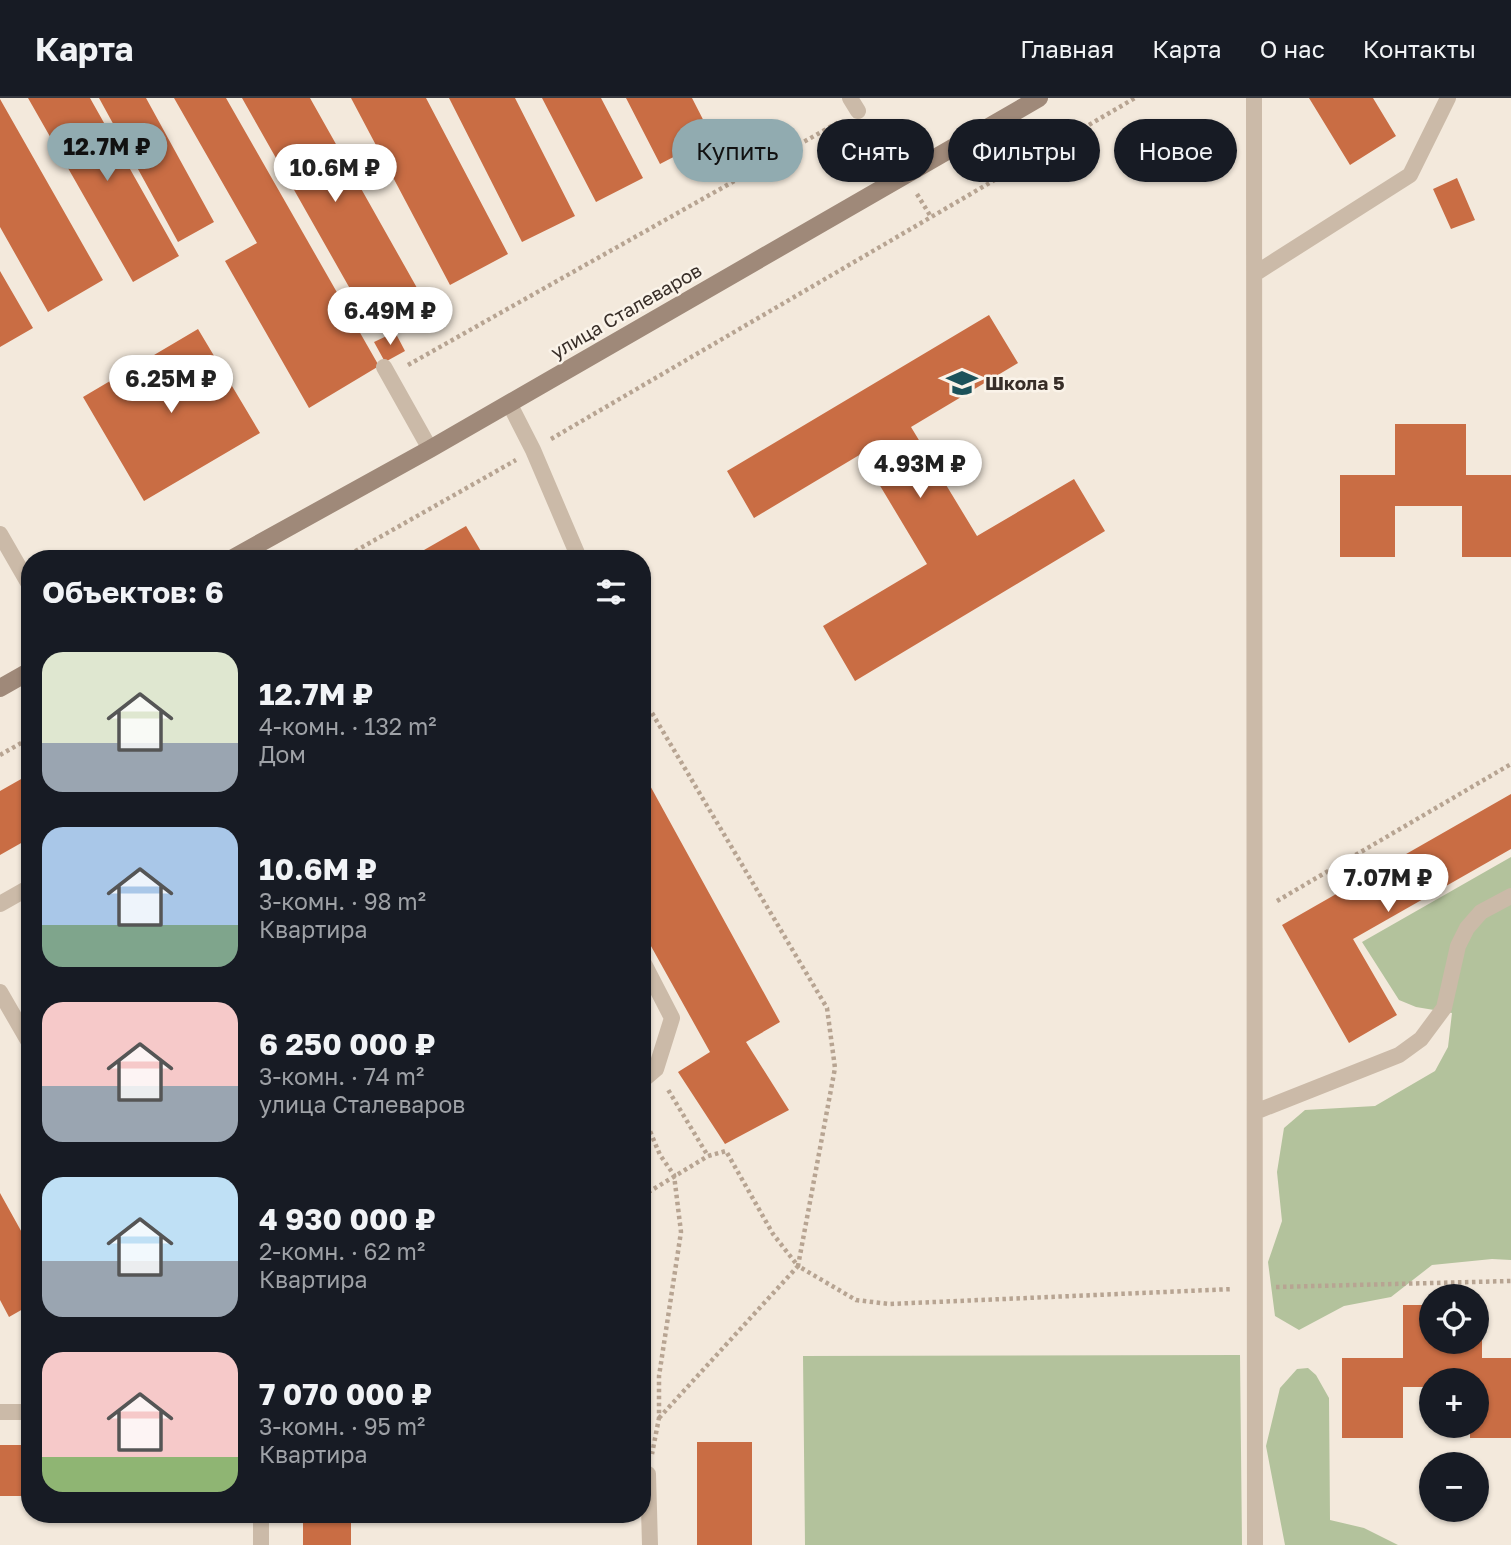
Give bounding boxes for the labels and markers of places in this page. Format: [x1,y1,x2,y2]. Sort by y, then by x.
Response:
pin: 12.7M ₽ [42,123,172,183]
pin: 10.6M ₽ [270,144,400,204]
pin: 6.49M ₽ [325,288,455,347]
pin: 6.25M ₽ [106,356,236,415]
school or university icon: Школа 5 [945,366,979,400]
place label: Школа 5 [985,371,1065,394]
pin: 4.93M ₽ [855,440,985,500]
pin: 7.07M ₽ [1323,854,1453,914]

